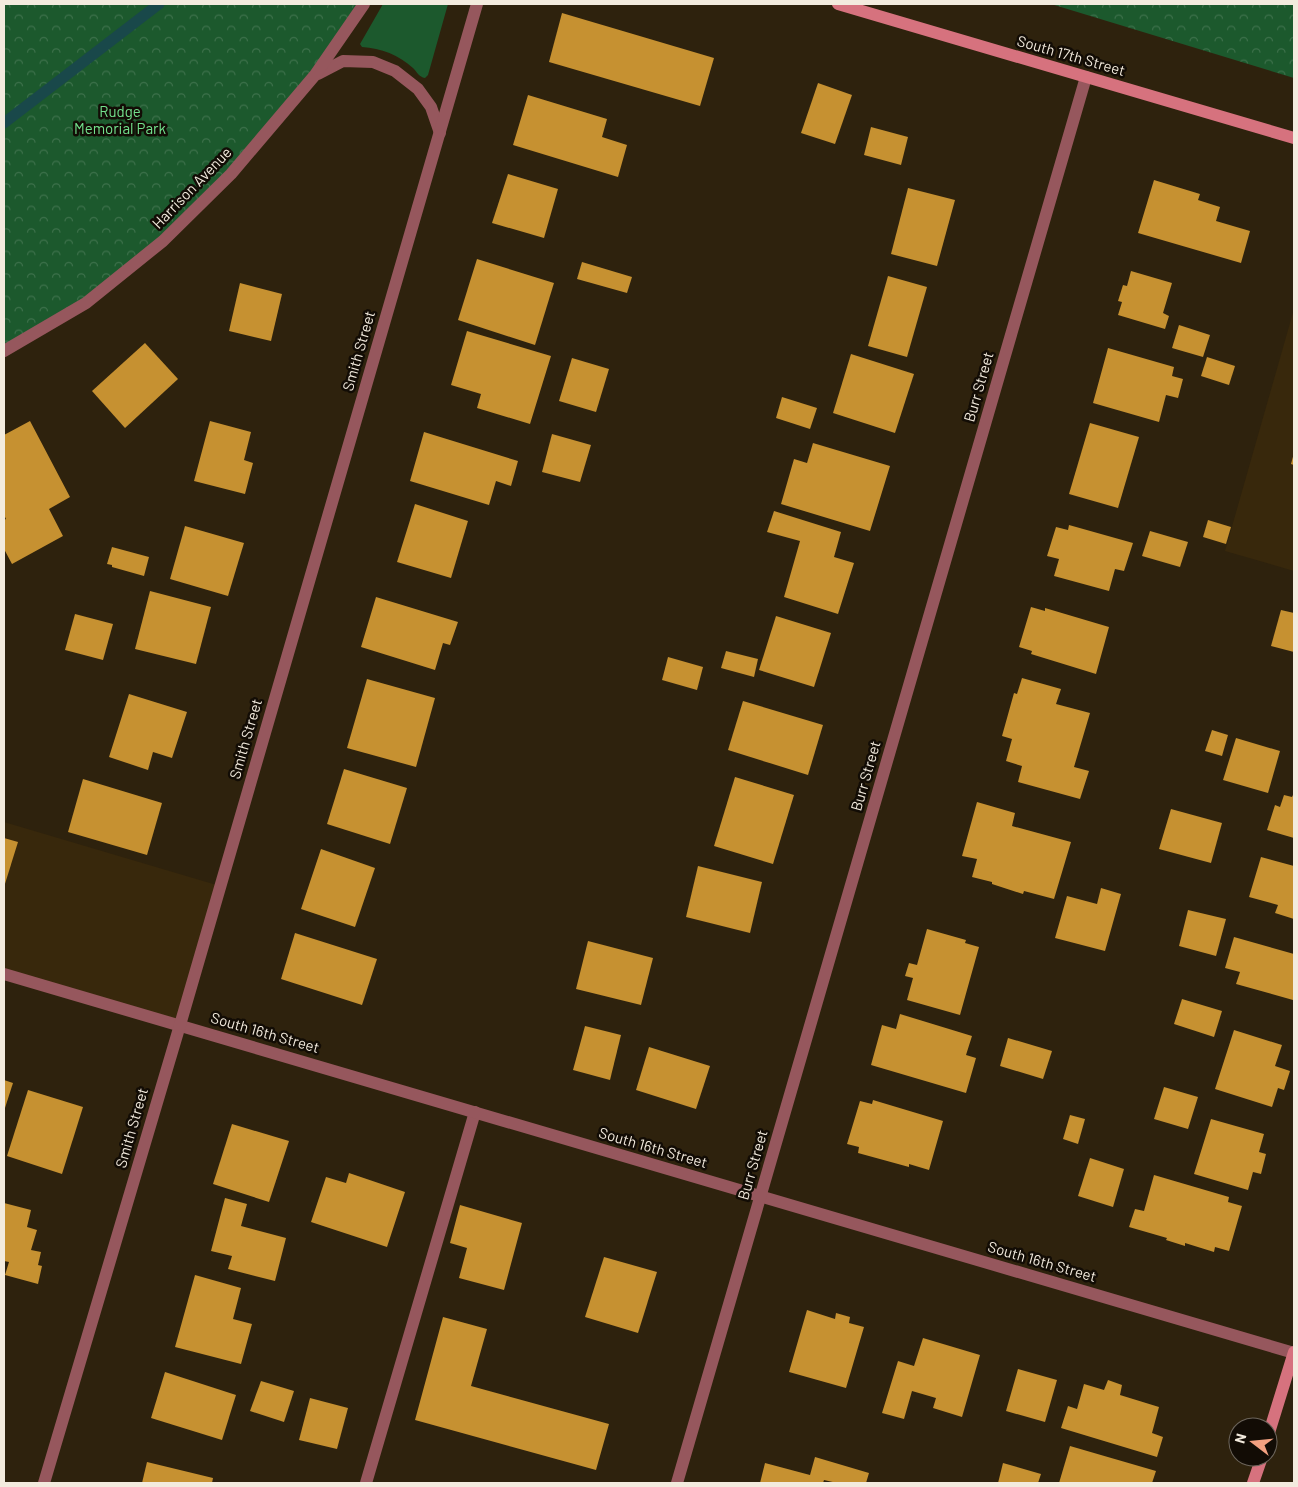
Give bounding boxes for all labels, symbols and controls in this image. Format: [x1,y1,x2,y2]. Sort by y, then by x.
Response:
street label: South 17th Street [1015,31,1127,79]
park label: Rudge Memorial Park [74,102,167,137]
street label: Harrison Avenue [148,143,235,232]
street label: Smith Street [338,309,378,393]
street label: Burr Street [959,350,997,424]
street label: Smith Street [225,697,265,781]
street label: Burr Street [846,739,884,813]
street label: South 16th Street [209,1008,322,1056]
street label: Smith Street [111,1086,151,1170]
street label: South 16th Street [597,1123,710,1171]
street label: Burr Street [733,1128,771,1202]
street label: South 16th Street [986,1237,1099,1285]
north arrow [1228,1417,1278,1467]
text: N [1231,1431,1249,1445]

